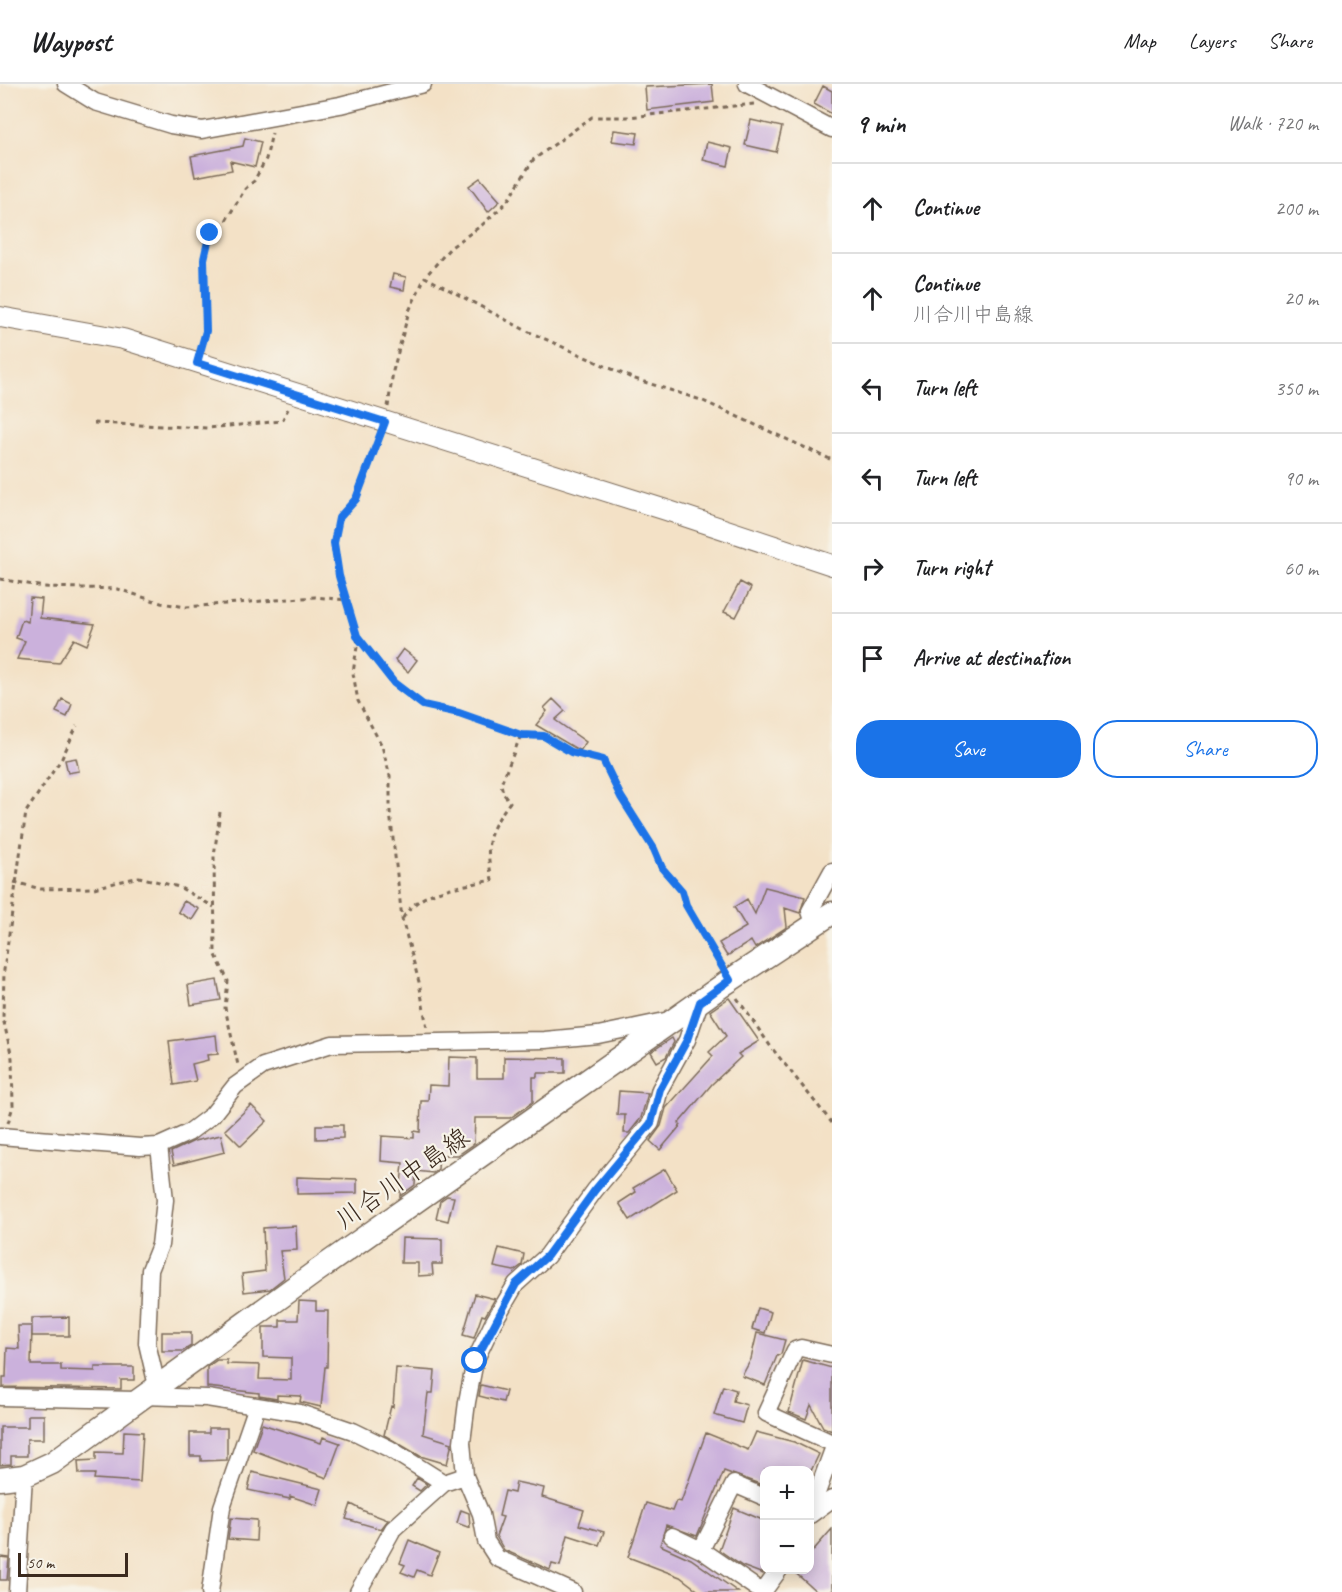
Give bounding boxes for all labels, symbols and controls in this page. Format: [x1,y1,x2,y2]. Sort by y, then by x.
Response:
text: Waypost [30,24,111,59]
text: Map [1123,28,1156,54]
text: Layers [1189,28,1235,54]
text: Share [1268,28,1312,54]
text: 9 min [856,107,906,140]
text: Walk · 720 m [1228,111,1318,136]
icon: ahead [856,192,889,225]
text: Continue [913,194,979,222]
text: 200 m [1275,196,1318,221]
route end [196,219,222,245]
text: Continue [913,270,979,298]
icon: ahead [856,282,889,315]
text: 20 m [1284,286,1318,311]
text: 川合川中島線 [913,302,1033,327]
icon: left [856,372,889,405]
text: Turn left [913,374,977,402]
text: 350 m [1275,376,1318,401]
icon: left [856,462,889,495]
text: Turn left [913,464,977,492]
text: 90 m [1284,466,1318,491]
icon: right [856,552,889,585]
text: Turn right [913,554,990,582]
text: 60 m [1284,556,1318,581]
icon: arrive [856,642,889,675]
text: Arrive at destination [913,644,1070,672]
button: Save [856,720,1081,778]
button: Share [1093,720,1318,778]
street label: 川合川中島線 [329,1120,476,1237]
route start [461,1347,487,1373]
map controls [760,1466,814,1574]
button: + [760,1466,814,1520]
button: − [760,1520,814,1574]
scale bar [18,1550,128,1578]
text: 50 m [27,1553,54,1573]

